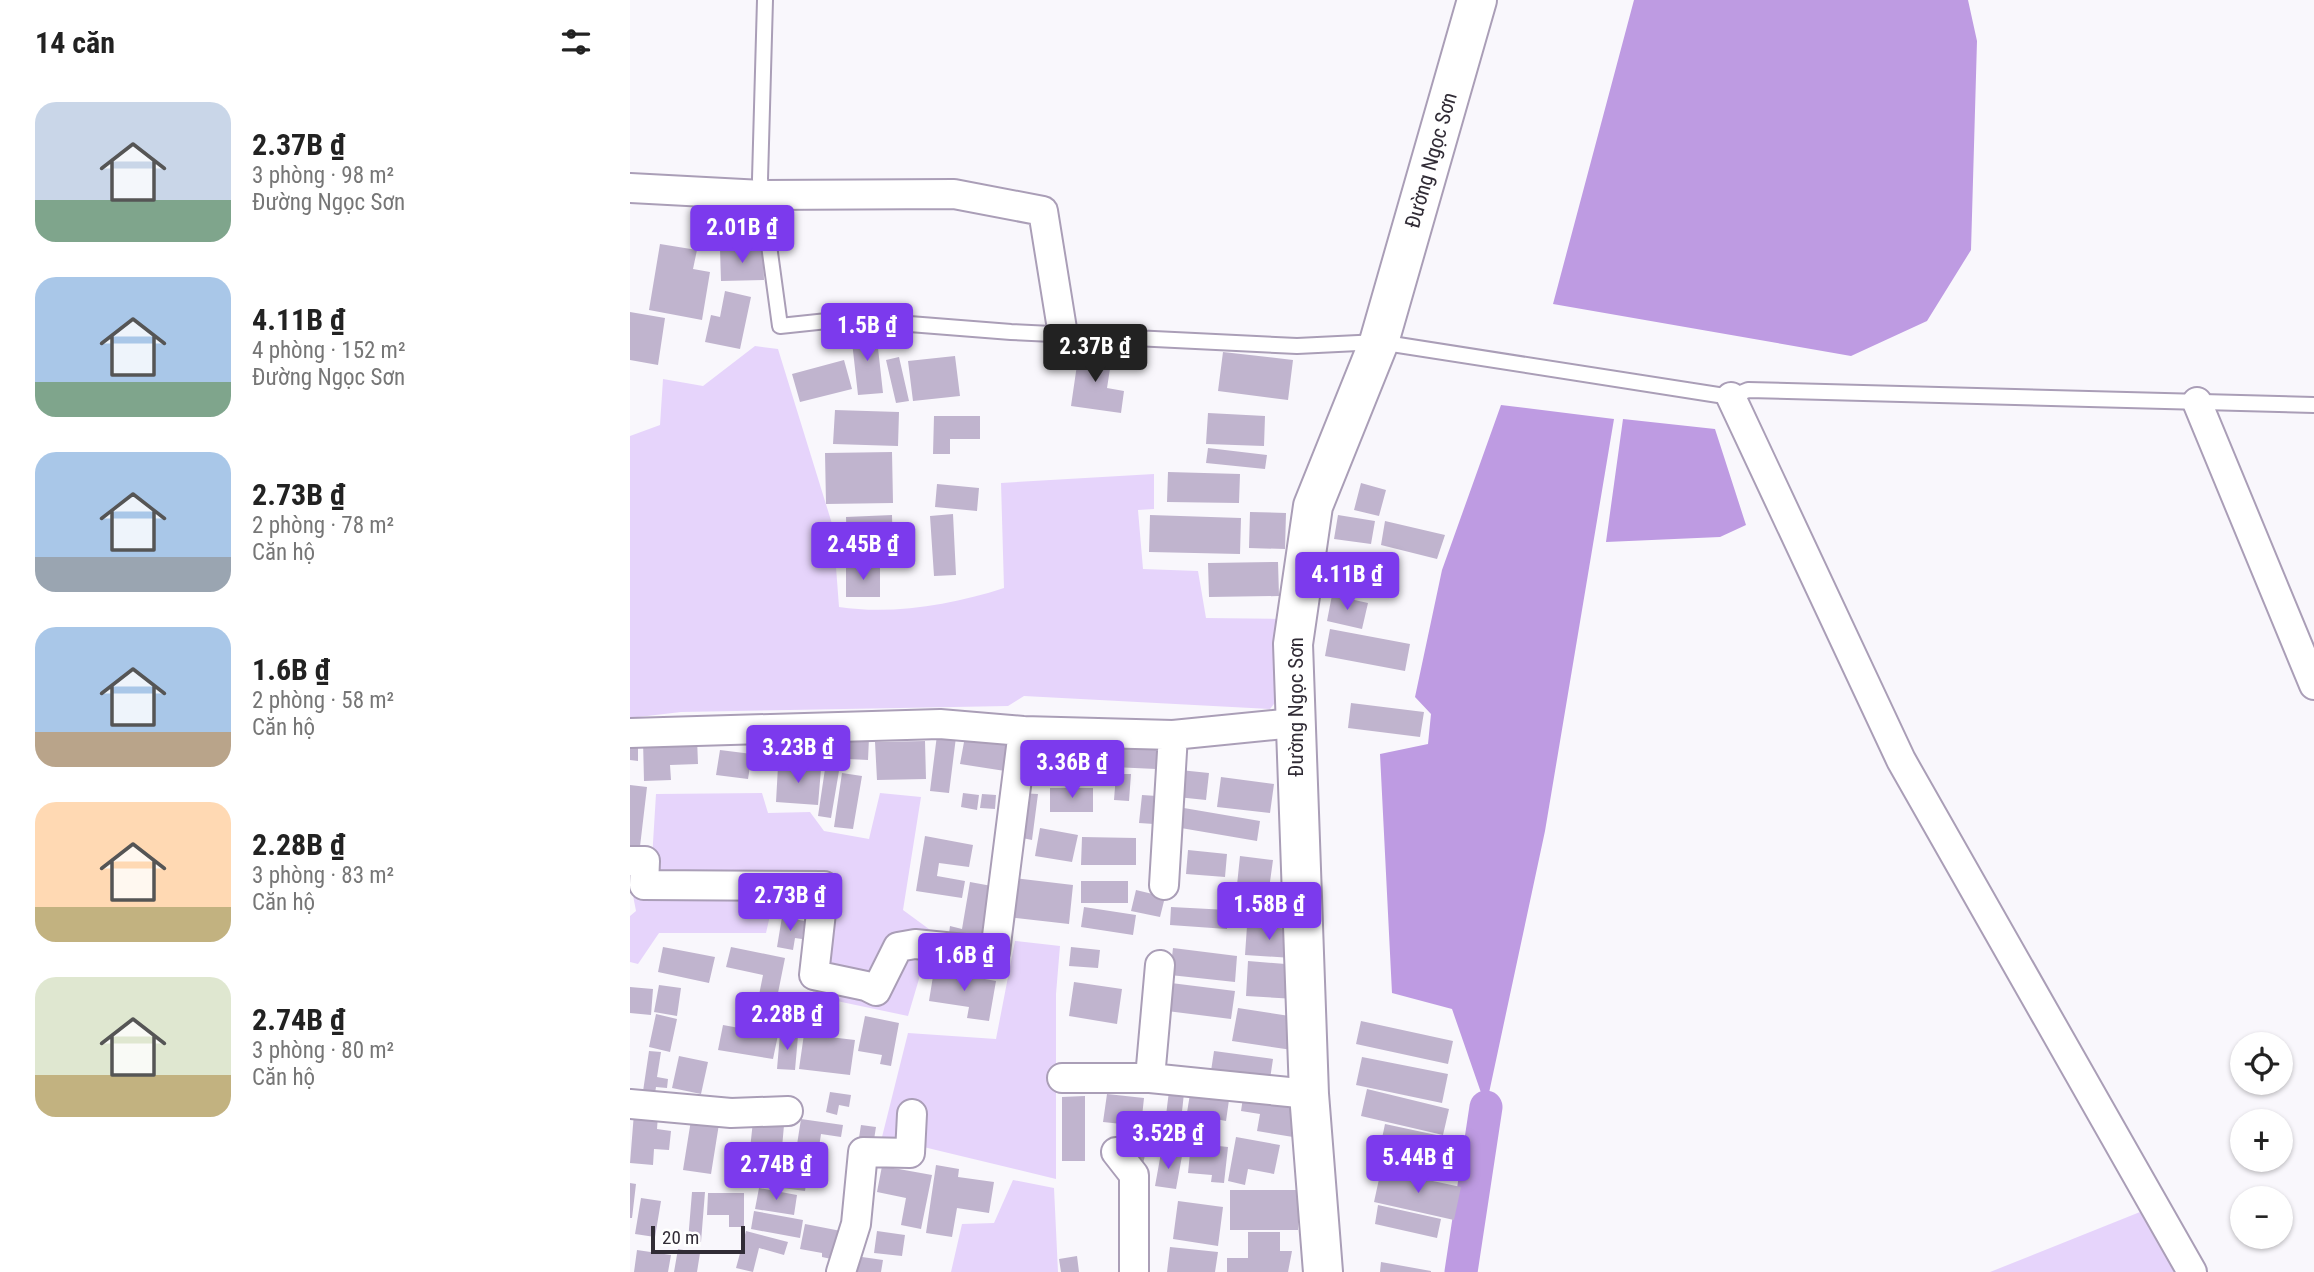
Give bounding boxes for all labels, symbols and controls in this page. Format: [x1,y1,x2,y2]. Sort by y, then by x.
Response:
icon: filters [557,23,595,61]
text: 14 căn [35,25,115,60]
street label: Đường Ngọc Sơn [1400,90,1462,231]
text: 2.37B ₫ [252,127,345,162]
icon: home [91,130,175,214]
text: 3 phòng · 98 m² [252,162,394,189]
text: Đường Ngọc Sơn [252,189,405,216]
pin: 2.01B ₫ [677,205,807,265]
text: 2.01B ₫ [706,214,778,241]
text: 4.11B ₫ [252,302,345,337]
pin: 1.5B ₫ [810,304,924,363]
icon: home [91,305,175,389]
text: 1.5B ₫ [837,312,897,339]
pin: 2.37B ₫ [1030,324,1160,384]
text: 2.37B ₫ [1059,333,1131,360]
text: 4 phòng · 152 m² [252,337,406,364]
text: Đường Ngọc Sơn [252,364,405,391]
text: 2.73B ₫ [252,477,345,512]
icon: home [91,480,175,564]
text: 2 phòng · 78 m² [252,512,394,539]
pin: 2.45B ₫ [798,522,928,582]
text: 2.45B ₫ [827,531,899,558]
text: Căn hộ [252,539,315,566]
pin: 4.11B ₫ [1282,552,1412,612]
text: 4.11B ₫ [1311,561,1383,588]
street label: Đường Ngọc Sơn [1284,637,1308,777]
text: 1.6B ₫ [252,652,330,687]
icon: home [91,655,175,739]
text: 2 phòng · 58 m² [252,687,394,714]
text: Căn hộ [252,714,315,741]
pin: 3.23B ₫ [733,726,863,785]
text: 3.23B ₫ [762,734,834,761]
pin: 3.36B ₫ [1007,740,1137,800]
text: 3.36B ₫ [1036,749,1108,776]
text: 2.28B ₫ [252,827,345,862]
icon: home [91,830,175,914]
text: 3 phòng · 83 m² [252,862,394,889]
pin: 2.73B ₫ [725,874,855,933]
text: 2.73B ₫ [754,882,826,909]
pin: 1.58B ₫ [1204,883,1334,942]
text: Căn hộ [252,889,315,916]
text: 1.58B ₫ [1233,891,1305,918]
pin: 1.6B ₫ [907,934,1021,993]
text: 1.6B ₫ [934,942,994,969]
pin: 2.28B ₫ [722,992,852,1052]
text: 2.28B ₫ [751,1001,823,1028]
text: 2.74B ₫ [252,1002,345,1037]
icon: home [91,1005,175,1089]
map controls [2230,1032,2293,1249]
button: locate [2230,1032,2293,1095]
text: 3 phòng · 80 m² [252,1037,394,1064]
text: Căn hộ [252,1064,315,1091]
button: + [2230,1109,2293,1172]
pin: 3.52B ₫ [1103,1112,1233,1171]
text: 3.52B ₫ [1132,1120,1204,1147]
pin: 5.44B ₫ [1353,1136,1483,1195]
pin: 2.74B ₫ [711,1142,841,1202]
text: 5.44B ₫ [1382,1144,1454,1171]
text: 2.74B ₫ [740,1151,812,1178]
button: − [2230,1186,2293,1249]
scale bar [651,1223,746,1255]
text: 20 m [662,1226,699,1249]

